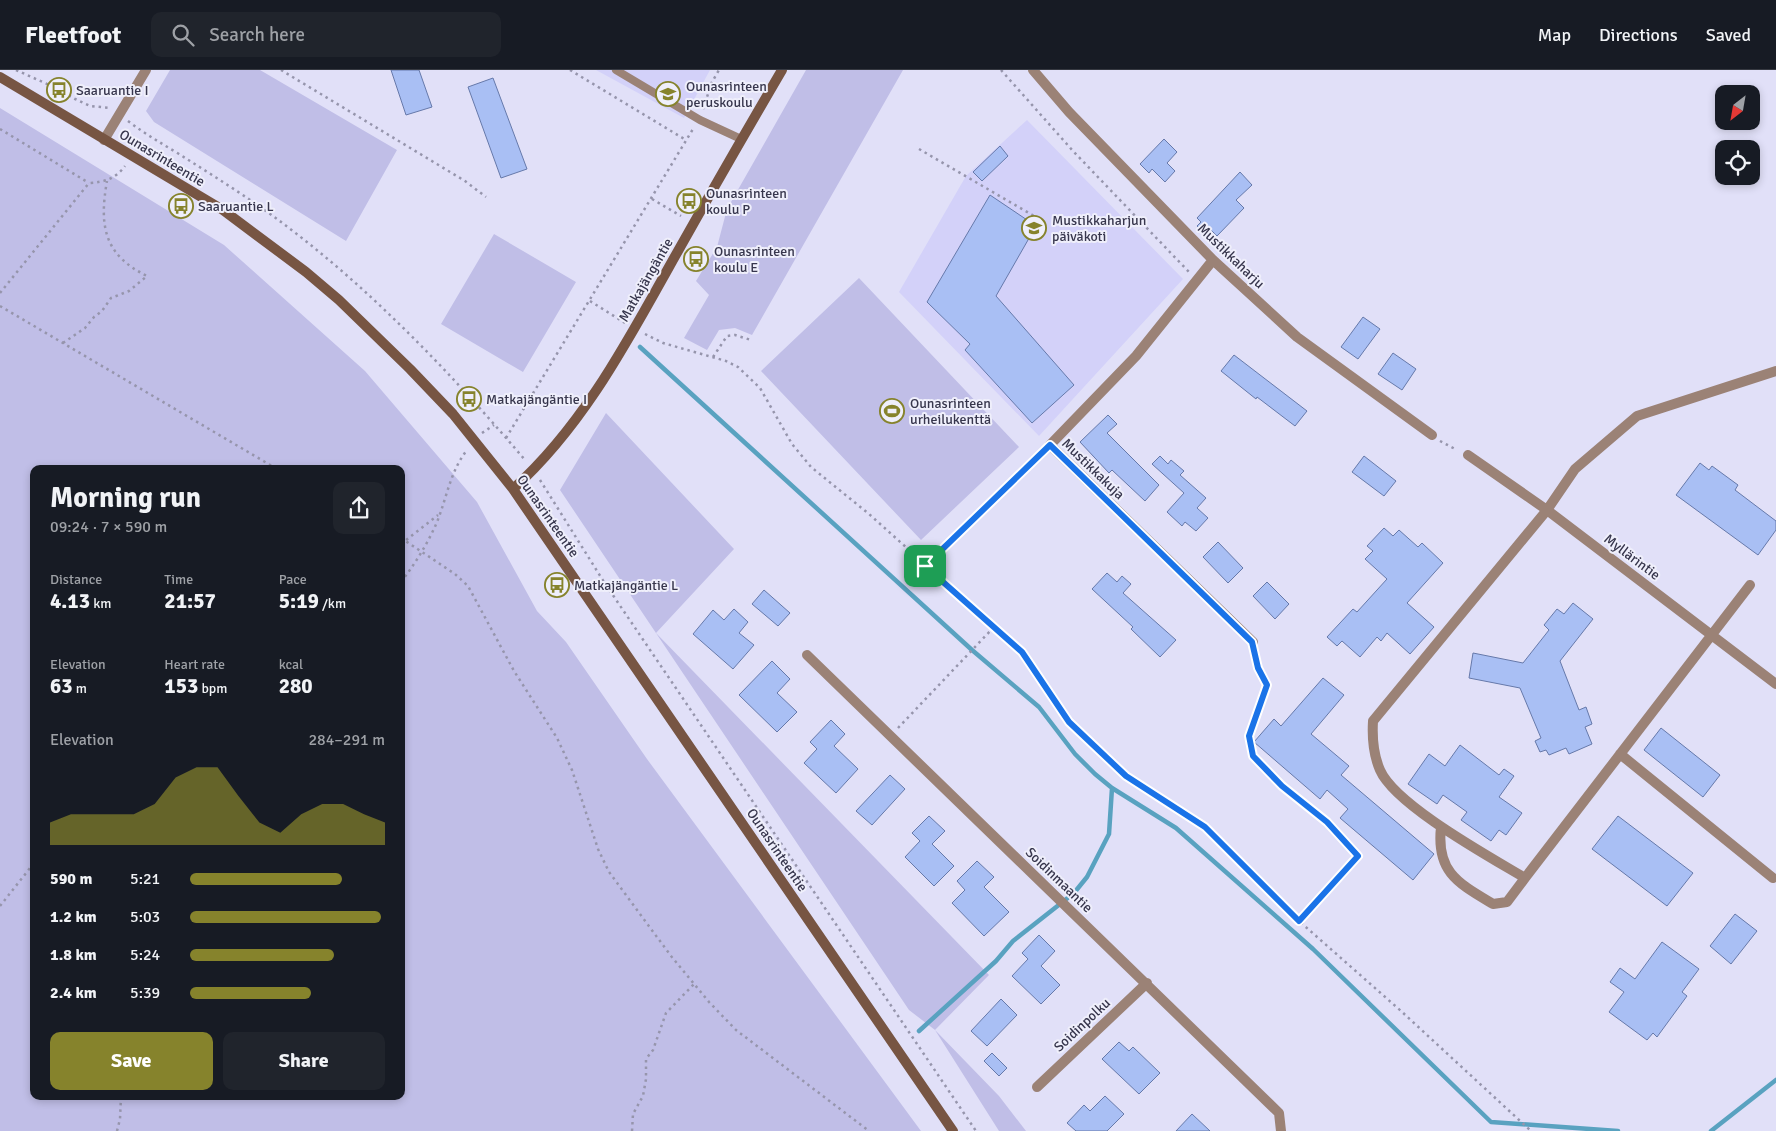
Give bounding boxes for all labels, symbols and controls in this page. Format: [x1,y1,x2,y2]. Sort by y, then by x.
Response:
search box [151,12,501,57]
text: Fleetfoot [25,20,121,50]
icon: search [169,21,197,49]
text: Search here [209,23,305,47]
text: Map [1538,24,1571,46]
text: Directions [1599,24,1678,46]
text: Saved [1706,24,1751,46]
bus stop icon: Saaruantie I [46,77,72,103]
place label: Ounasrinteen peruskoulu [686,78,767,111]
school or university icon: Ounasrinteen peruskoulu [655,81,681,107]
place label: Saaruantie I [76,82,149,99]
north arrow [1715,85,1760,130]
map controls [1715,85,1760,185]
street label: Ounasrinteentie [116,126,208,190]
button: locate [1715,140,1760,185]
place label: Ounasrinteen koulu P [706,185,787,218]
bus stop icon: Ounasrinteen koulu P [676,188,702,214]
bus stop icon: Saaruantie L [168,193,194,219]
place label: Saaruantie L [198,198,274,215]
place label: Mustikkaharjun päiväkoti [1052,212,1146,245]
school or university icon: Mustikkaharjun päiväkoti [1021,215,1047,241]
street label: Mustikkaharju [1194,220,1268,292]
street label: Matkajängäntie [615,235,677,325]
place label: Ounasrinteen koulu E [714,243,795,276]
bus stop icon: Ounasrinteen koulu E [683,246,709,272]
bus stop icon: Matkajängäntie I [456,386,482,412]
place label: Matkajängäntie I [486,391,587,408]
place label: Ounasrinteen urheilukenttä [910,395,991,428]
sports icon: Ounasrinteen urheilukenttä [879,398,905,424]
street label: Mustikkakuja [1058,435,1128,503]
street label: Ounasrinteentie [513,471,583,561]
text: Morning run [50,481,201,515]
button: share [333,482,385,534]
text: 09:24 · 7 × 590 m [50,517,167,537]
street label: Myllärintie [1601,530,1663,584]
pin [904,545,946,587]
icon: arrive [911,552,939,580]
text: Distance [50,571,102,588]
text: Time [164,571,193,588]
text: Pace [279,571,307,588]
bus stop icon: Matkajängäntie L [544,572,570,598]
place label: Matkajängäntie L [574,577,678,594]
text: 4.13 [50,588,90,614]
text: 21:57 [164,588,216,614]
text: 5:19 [279,588,319,614]
text: km [90,595,111,612]
text: /km [319,595,346,612]
text: Elevation [50,656,106,673]
text: Heart rate [164,656,225,673]
text: kcal [279,656,303,673]
text: 63 [50,673,73,699]
text: 153 [164,673,198,699]
text: 280 [279,673,313,699]
text: m [73,680,87,697]
text: bpm [198,680,227,697]
text: Elevation [50,730,114,750]
text: 284–291 m [308,730,385,750]
street label: Ounasrinteentie [743,805,811,895]
street label: Soidinmaantie [1022,844,1096,916]
text: 590 m [50,869,92,889]
text: 5:21 [130,869,160,889]
text: 1.2 km [50,907,97,927]
text: 5:03 [130,907,160,927]
text: 1.8 km [50,945,97,965]
text: 5:24 [130,945,160,965]
text: 2.4 km [50,983,97,1003]
text: 5:39 [130,983,160,1003]
street label: Soidinpolku [1050,995,1114,1055]
button: Save [50,1032,213,1090]
button: Share [223,1032,385,1090]

